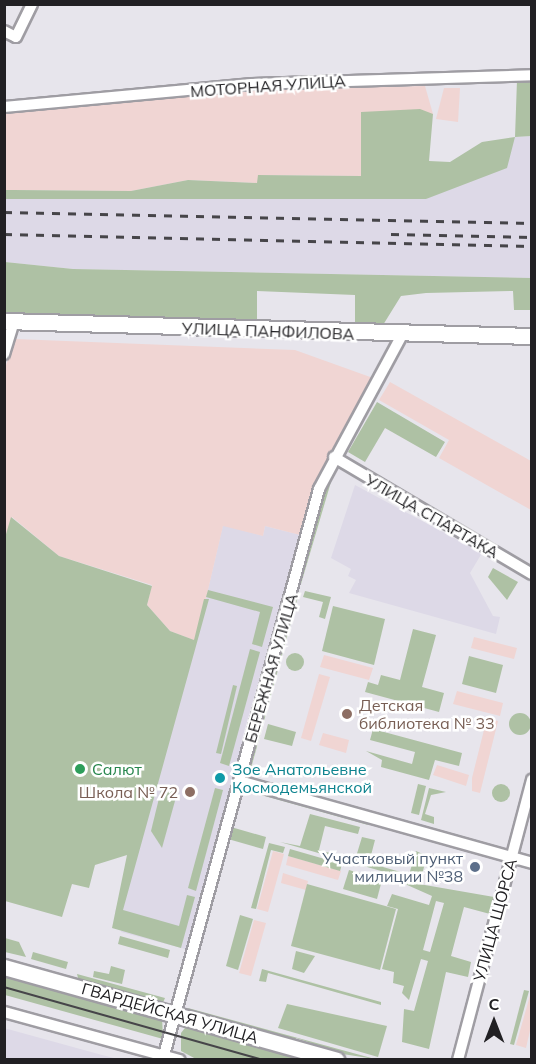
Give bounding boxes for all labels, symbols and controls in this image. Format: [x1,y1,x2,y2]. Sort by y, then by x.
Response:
street label: МОТОРНАЯ УЛИЦА [190,71,346,101]
street label: УЛИЦА ПАНФИЛОВА [181,318,355,344]
street label: УЛИЦА СПАРТАКА [362,470,502,562]
street label: БЕРЕЖНАЯ УЛИЦА [240,591,302,745]
place label: Детская библиотека № 33 [359,695,495,733]
marker: Детская библиотека № 33 [340,707,354,721]
place label: Салют [92,759,142,779]
place label: Зое Анатольевне Космодемьянской [232,759,372,797]
marker: Салют [73,762,87,776]
marker: Зое Анатольевне Космодемьянской [213,771,227,785]
place label: Школа № 72 [79,782,178,802]
marker: Школа № 72 [183,785,197,799]
place label: Участковый пункт милиции №38 [322,848,463,886]
street label: УЛИЦА ЩОРСА [469,856,521,984]
marker: Участковый пункт милиции №38 [468,860,482,874]
street label: ГВАРДЕЙСКАЯ УЛИЦА [80,979,260,1047]
north arrow [464,992,524,1052]
text: С [489,994,499,1014]

